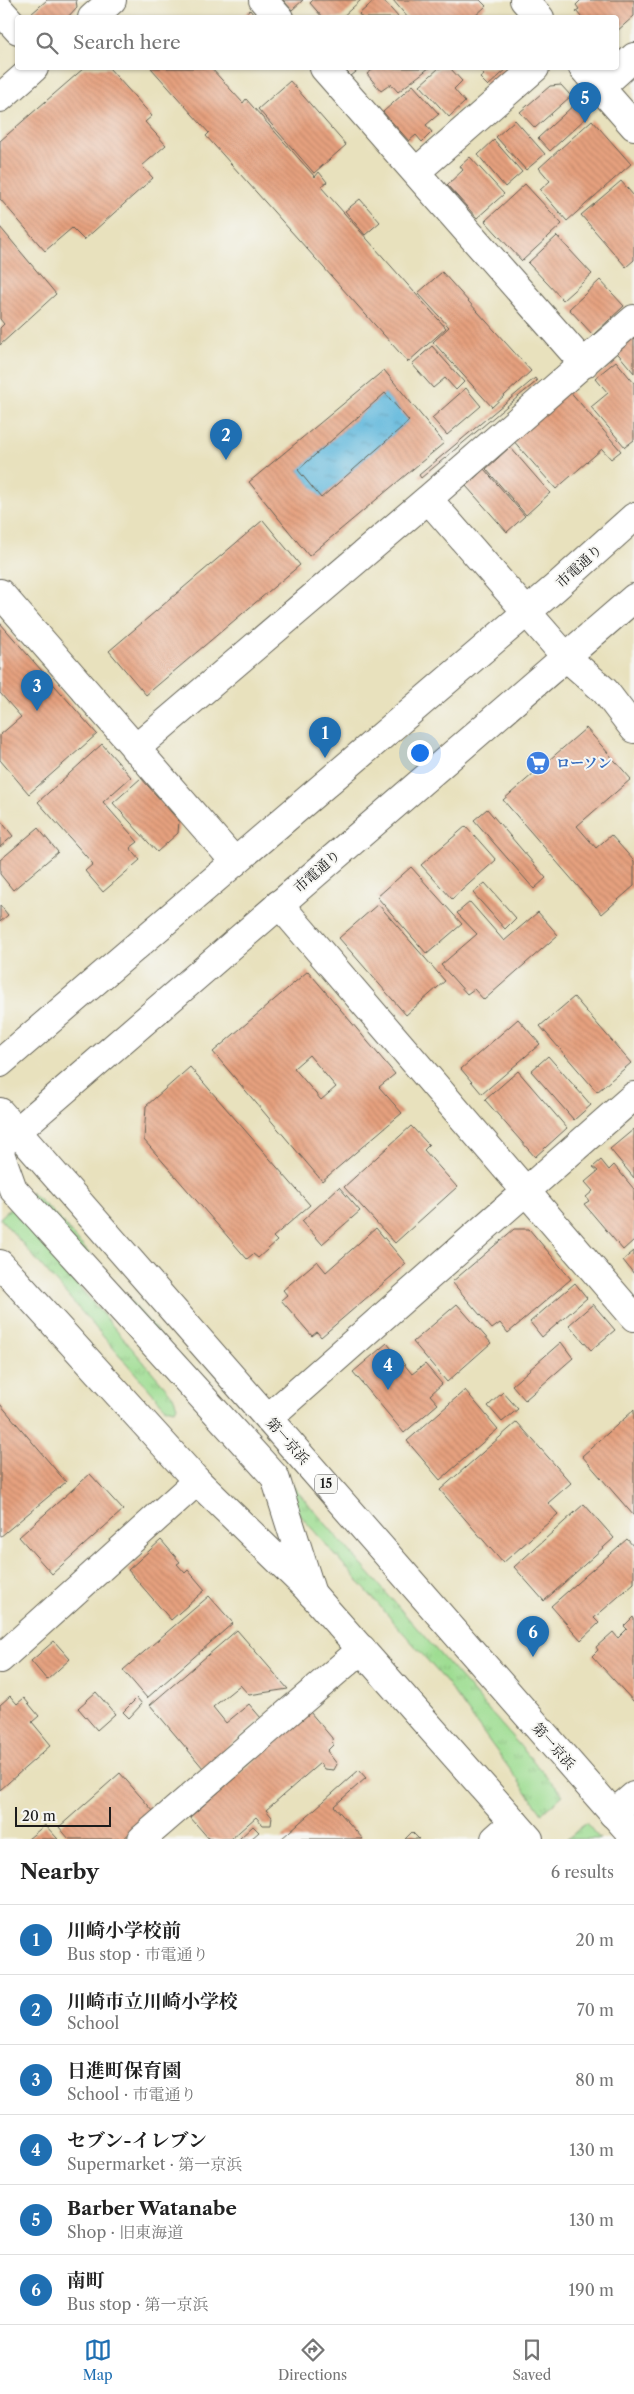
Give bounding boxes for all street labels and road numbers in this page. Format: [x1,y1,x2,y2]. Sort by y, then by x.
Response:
street label: 市電通り [552,541,606,591]
street label: 市電通り [290,846,344,896]
street label: 第一京浜 [263,1414,313,1468]
road number: 15 [315,1475,337,1494]
street label: 第一京浜 [529,1719,579,1773]

